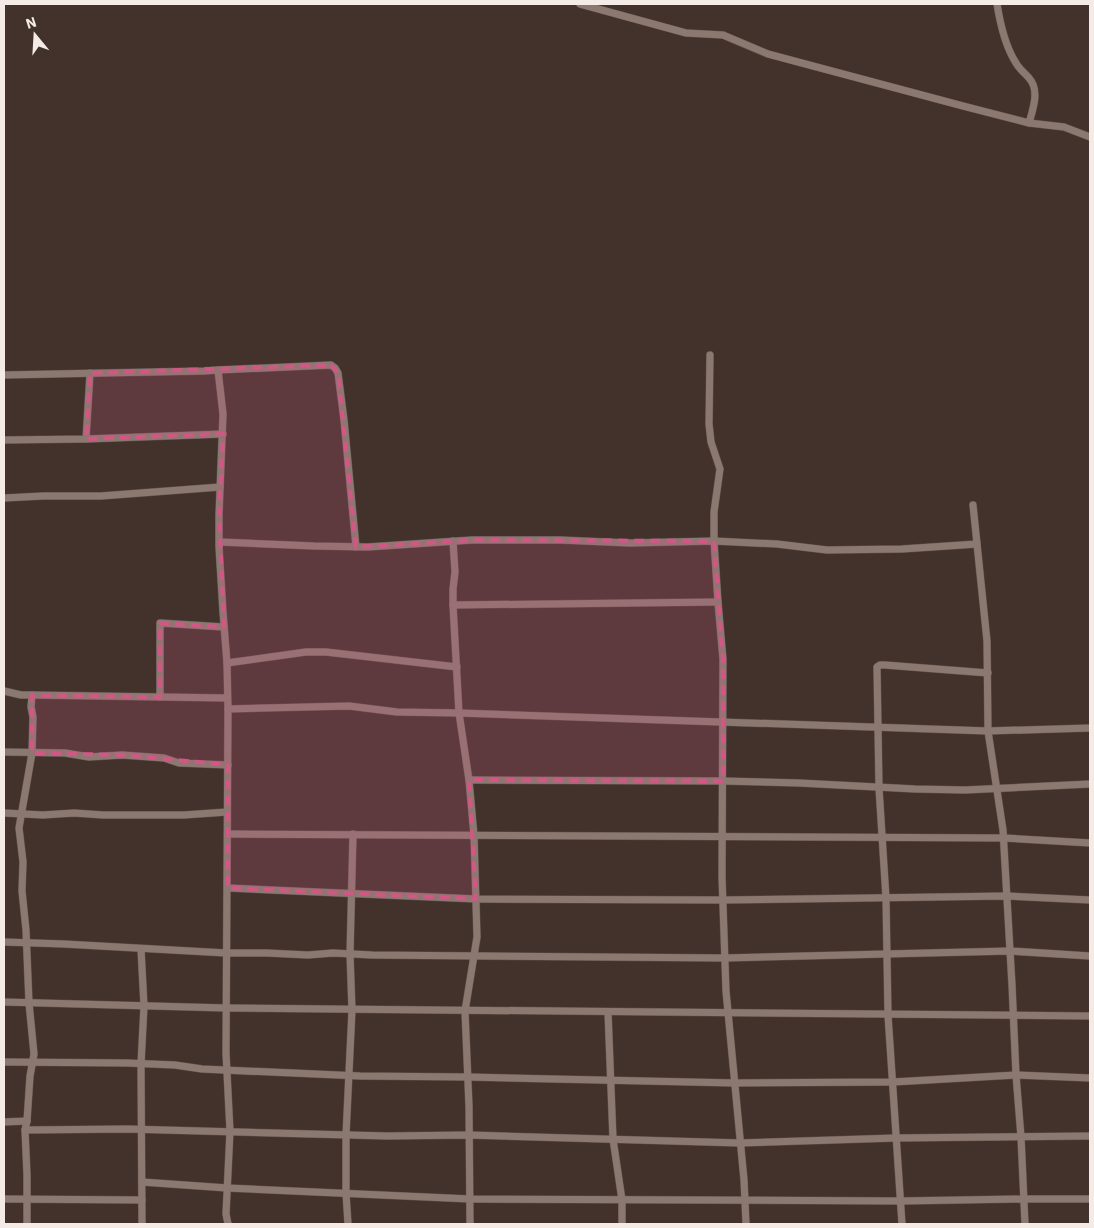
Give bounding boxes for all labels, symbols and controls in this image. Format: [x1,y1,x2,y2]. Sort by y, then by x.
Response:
north arrow [10,10,60,60]
text: N [23,13,39,33]

